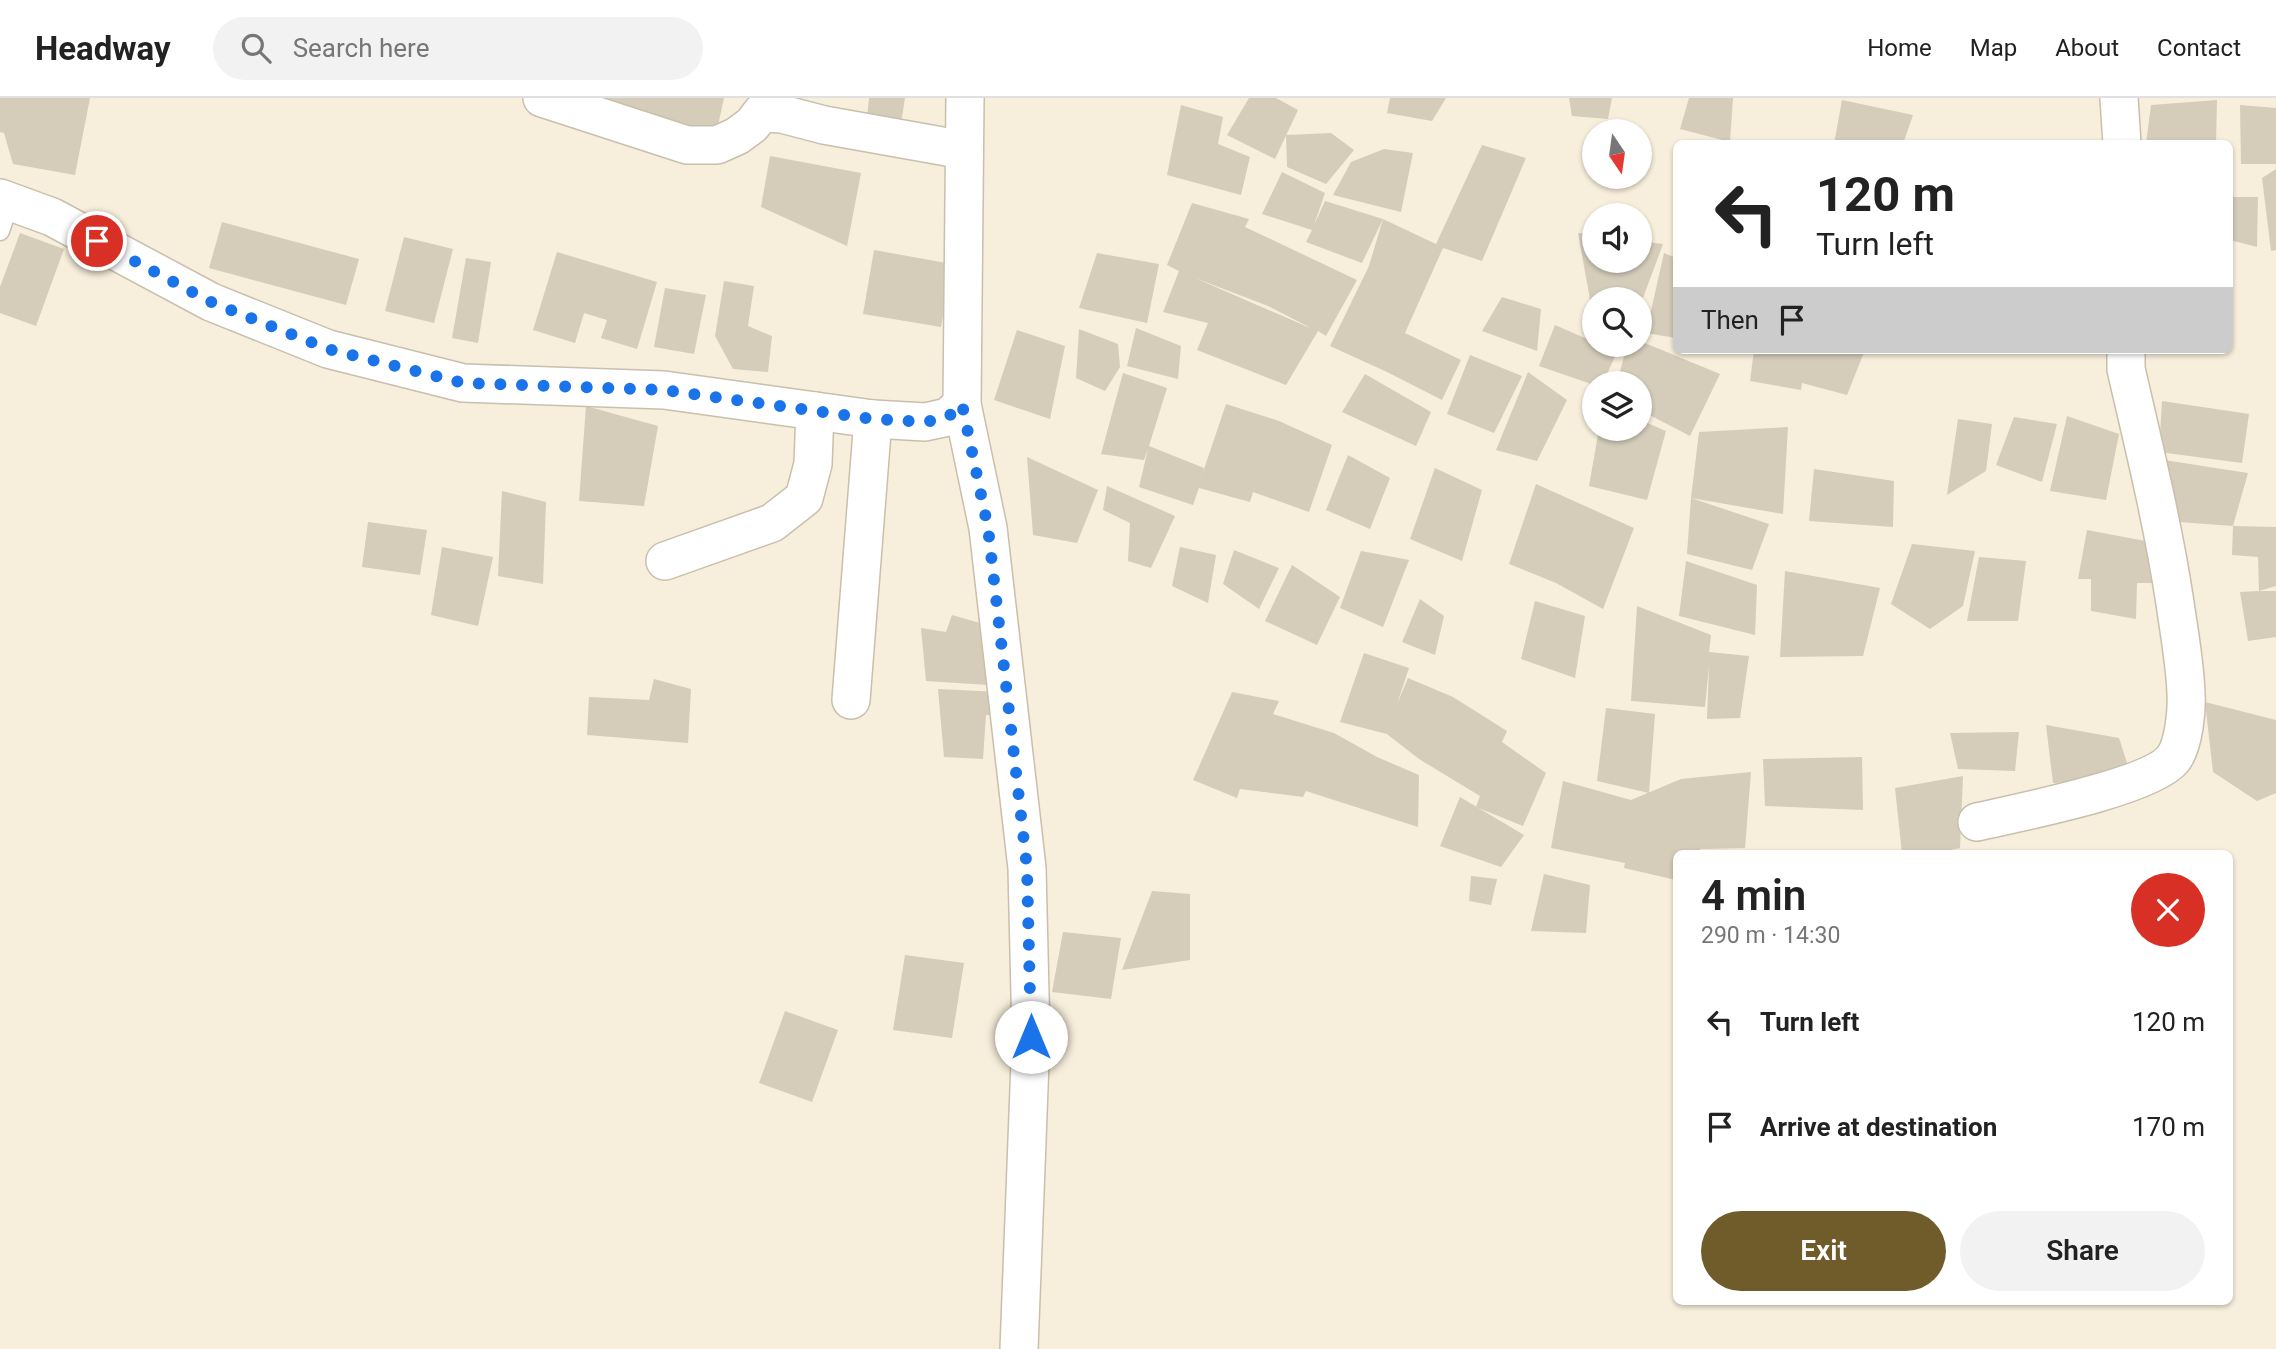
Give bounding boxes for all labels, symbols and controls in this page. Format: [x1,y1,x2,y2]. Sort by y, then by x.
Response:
search box [213,17,703,80]
text: Headway [35,29,171,68]
icon: search [237,29,275,67]
text: Search here [293,33,429,63]
text: Home [1867,34,1932,62]
text: Map [1970,34,2017,62]
text: About [2055,34,2119,62]
text: Contact [2157,34,2241,62]
north arrow [1582,119,1652,189]
map controls [1582,119,1652,441]
text: 120 m [1816,166,1955,223]
icon: left [1701,168,1792,259]
button: sound [1582,203,1652,273]
pin [67,211,127,271]
icon: arrive [78,222,116,260]
text: Turn left [1816,225,1934,263]
button: search [1582,287,1652,357]
icon: arrive [1773,301,1811,339]
text: Then [1701,305,1759,335]
button: layers [1582,371,1652,441]
text: 4 min [1701,871,1806,920]
button: close [2131,873,2205,947]
text: 290 m · 14:30 [1701,922,1840,949]
position arrow [994,1000,1068,1074]
icon: left [1701,1003,1739,1041]
text: Turn left [1760,1007,1859,1037]
text: 120 m [2132,1007,2205,1037]
icon: arrive [1701,1108,1739,1146]
text: Arrive at destination [1760,1112,1997,1142]
text: 170 m [2132,1112,2205,1142]
button: Exit [1701,1211,1946,1291]
button: Share [1960,1211,2205,1291]

